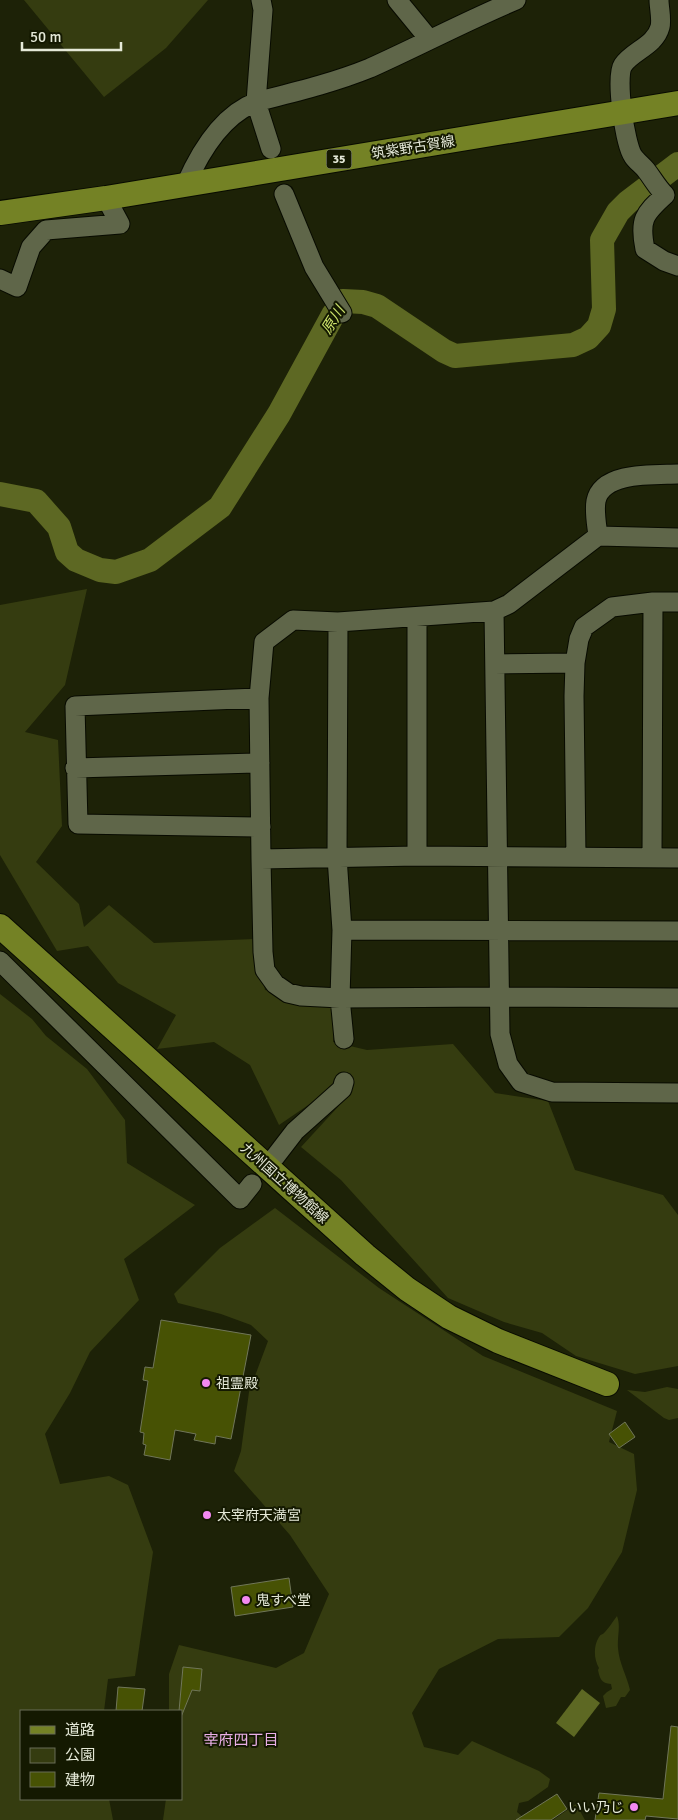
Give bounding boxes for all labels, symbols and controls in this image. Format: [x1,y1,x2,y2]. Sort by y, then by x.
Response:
scale bar [22,20,121,52]
text: 50 m [30,28,61,46]
street label: 筑紫野古賀線 [370,133,456,162]
road number: 35 [326,150,352,168]
water label: 原川 [317,301,350,337]
street label: 九州国立博物館線 [237,1140,332,1227]
place label: 祖霊殿 [216,1375,258,1392]
marker: 祖霊殿 [200,1377,212,1389]
place label: 太宰府天満宮 [217,1507,301,1524]
marker: 太宰府天満宮 [201,1509,213,1521]
place label: 鬼すべ堂 [256,1592,311,1609]
marker: 鬼すべ堂 [240,1594,252,1606]
legend [20,1710,182,1800]
text: 道路 [65,1721,95,1739]
district label: 宰府四丁目 [203,1731,279,1749]
text: 公園 [65,1746,95,1764]
text: 建物 [65,1771,95,1789]
place label: いい乃じ [568,1799,624,1816]
marker: いい乃じ [628,1801,640,1813]

